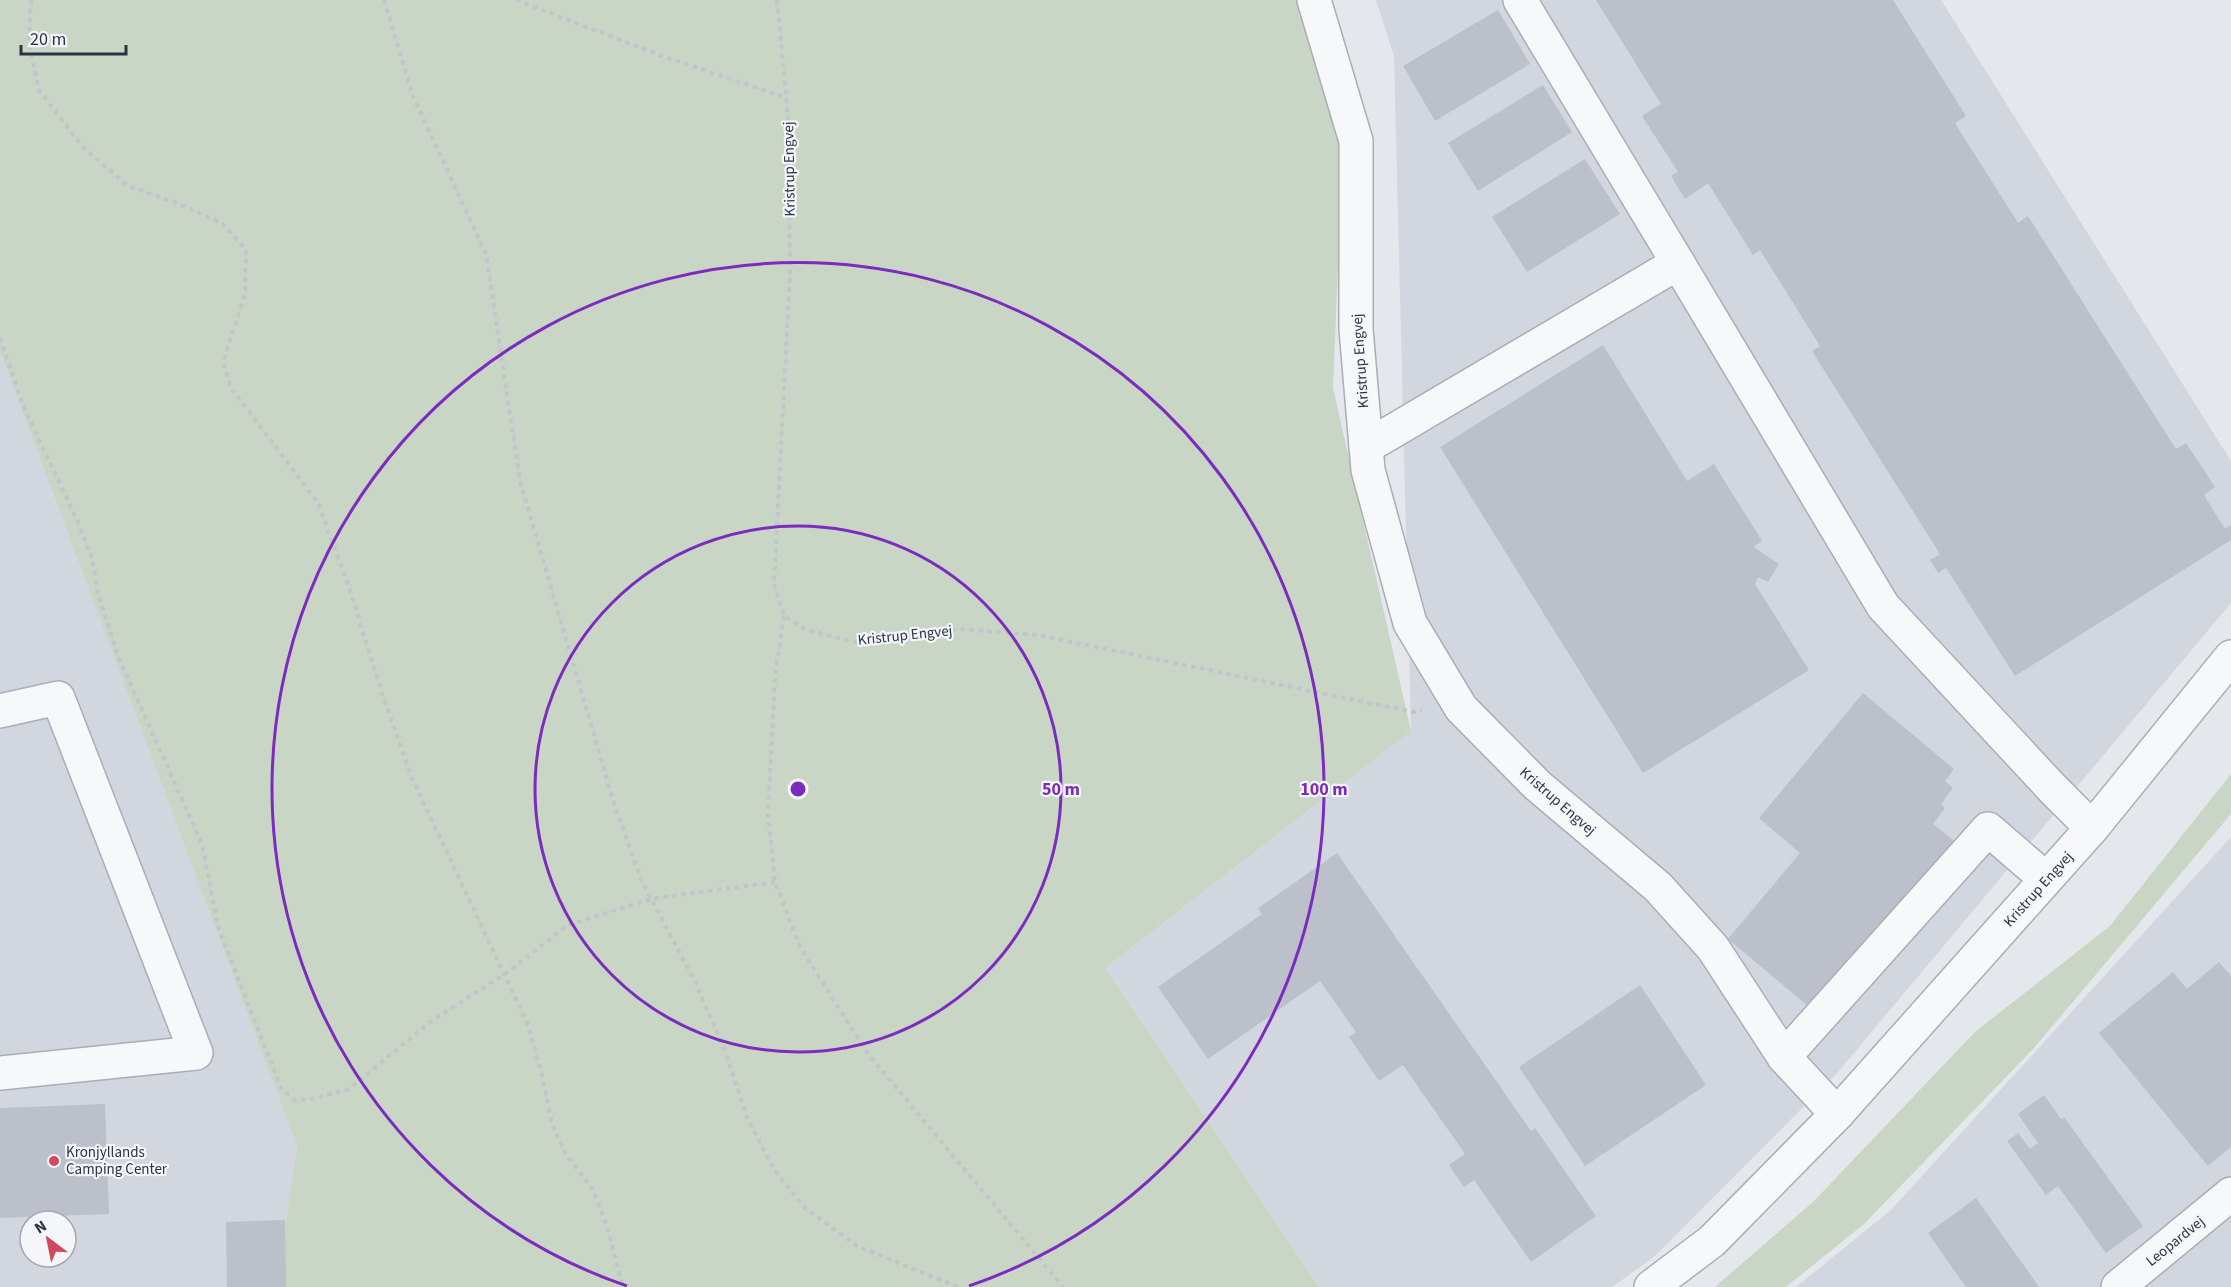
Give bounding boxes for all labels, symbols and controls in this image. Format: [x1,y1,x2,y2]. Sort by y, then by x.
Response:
scale bar [21,18,126,56]
text: 20 m [30,27,66,52]
street label: Kristrup Engvej [778,121,801,217]
street label: Kristrup Engvej [1347,313,1374,409]
street label: Kristrup Engvej [857,620,953,651]
street label: Kristrup Engvej [1515,762,1600,840]
text: 50 m [1042,777,1080,802]
text: 100 m [1300,777,1348,802]
centre of rings [788,779,808,799]
street label: Kristrup Engvej [1999,847,2078,932]
place label: Kronjyllands Camping Center [66,1142,168,1180]
marker: Kronjyllands Camping Center [47,1154,61,1168]
north arrow [18,1209,78,1269]
street label: Leopardvej [2142,1211,2209,1272]
text: N [30,1215,51,1239]

